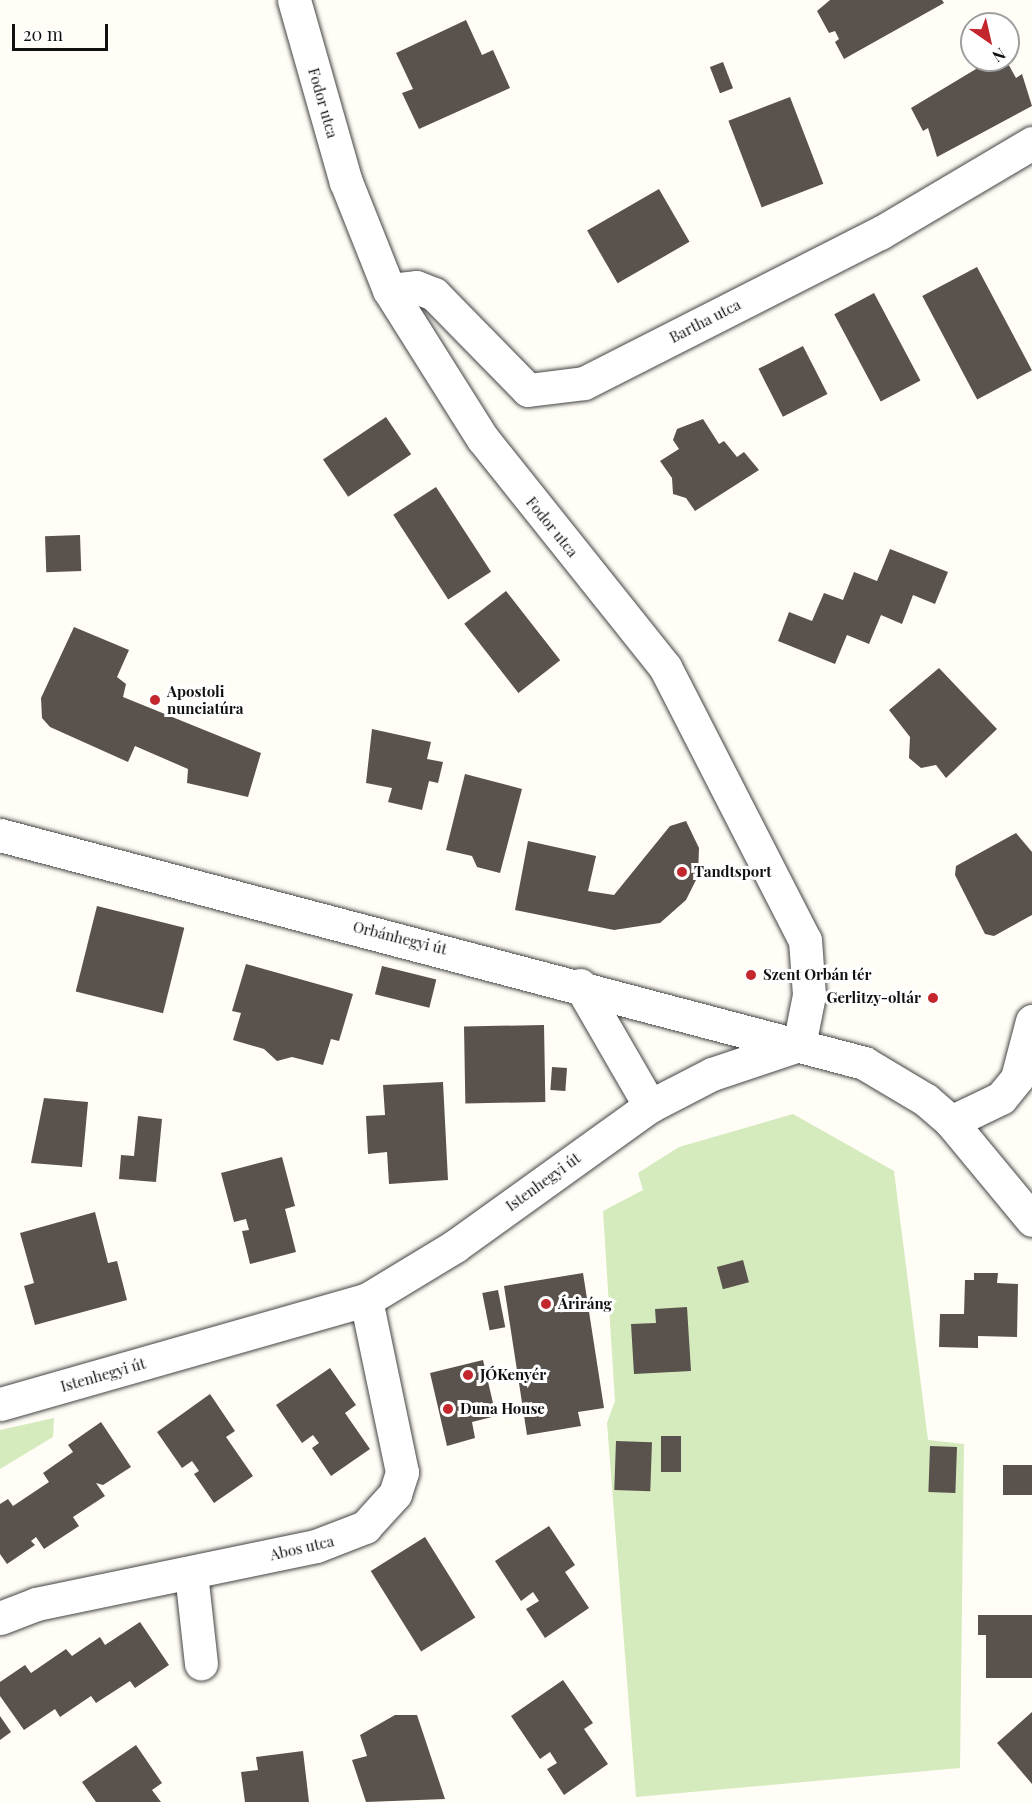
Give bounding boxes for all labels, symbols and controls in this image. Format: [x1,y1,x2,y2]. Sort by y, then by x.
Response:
scale bar [15,12,111,50]
north arrow [960,12,1020,72]
text: 20 m [23,22,63,46]
text: N [989,44,1010,68]
street label: Fodor utca [304,66,342,140]
street label: Bartha utca [666,295,744,347]
street label: Fodor utca [522,493,582,561]
place label: Apostoli nunciatúra [167,682,244,717]
marker: Apostoli nunciatúra [148,693,162,707]
place label: Tandtsport [694,863,772,881]
marker: Tandtsport [675,865,689,879]
street label: Orbánhegyi út [351,918,449,958]
place label: Szent Orbán tér [763,966,872,984]
marker: Szent Orbán tér [744,968,758,982]
place label: Gerlitzy-oltár [826,989,921,1007]
marker: Gerlitzy-oltár [926,991,940,1005]
street label: Istenhegyi út [502,1149,584,1215]
place label: Áriráng [558,1295,612,1313]
marker: Áriráng [539,1297,553,1311]
street label: Istenhegyi út [58,1354,148,1396]
place label: JÓKenyér [480,1366,546,1384]
marker: JÓKenyér [461,1368,475,1382]
place label: Duna House [460,1400,545,1418]
marker: Duna House [441,1402,455,1416]
street label: Abos utca [268,1532,336,1564]

